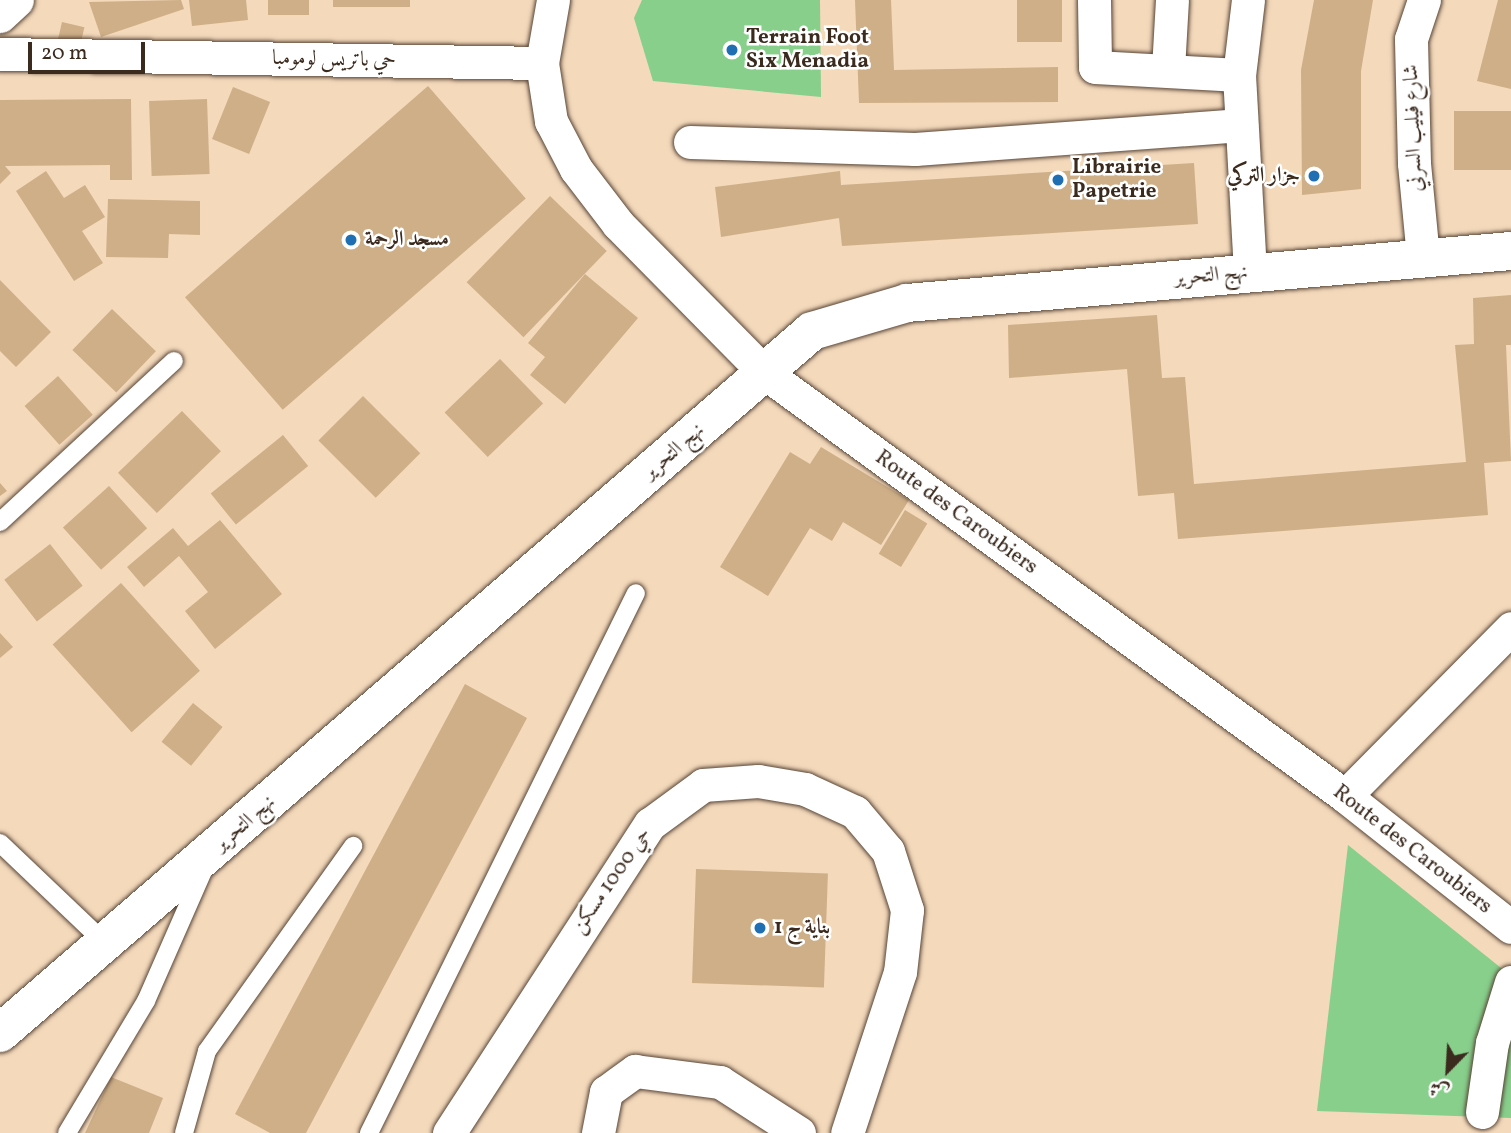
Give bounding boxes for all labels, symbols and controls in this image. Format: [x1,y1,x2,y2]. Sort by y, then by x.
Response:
place label: Terrain Foot Six Menadia [746,25,869,75]
scale bar [32,28,149,72]
text: 20 m [41,39,87,68]
marker: Terrain Foot Six Menadia [724,42,740,58]
street label: حي باتريس لومومبا [272,46,396,74]
street label: شارع فيليب السرني [1399,64,1429,192]
place label: Librairie Papetrie [1072,155,1161,205]
place label: جزار التركي [1227,163,1300,189]
marker: جزار التركي [1306,168,1322,184]
marker: Librairie Papetrie [1050,172,1066,188]
place label: مسجد الرحمة [365,227,449,253]
marker: مسجد الرحمة [343,232,359,248]
street label: نهج التحرير [1173,260,1249,292]
street label: نهج التحرير [638,418,710,486]
street label: Route des Caroubiers [870,446,1042,580]
street label: Route des Caroubiers [1327,780,1497,920]
street label: نهج التحرير [209,790,281,858]
street label: حي 1000 مسكن [566,823,658,939]
place label: بناية ج 1 [774,915,830,941]
marker: بناية ج 1 [752,920,768,936]
north arrow [1413,1035,1483,1105]
text: ش [1426,1073,1453,1105]

